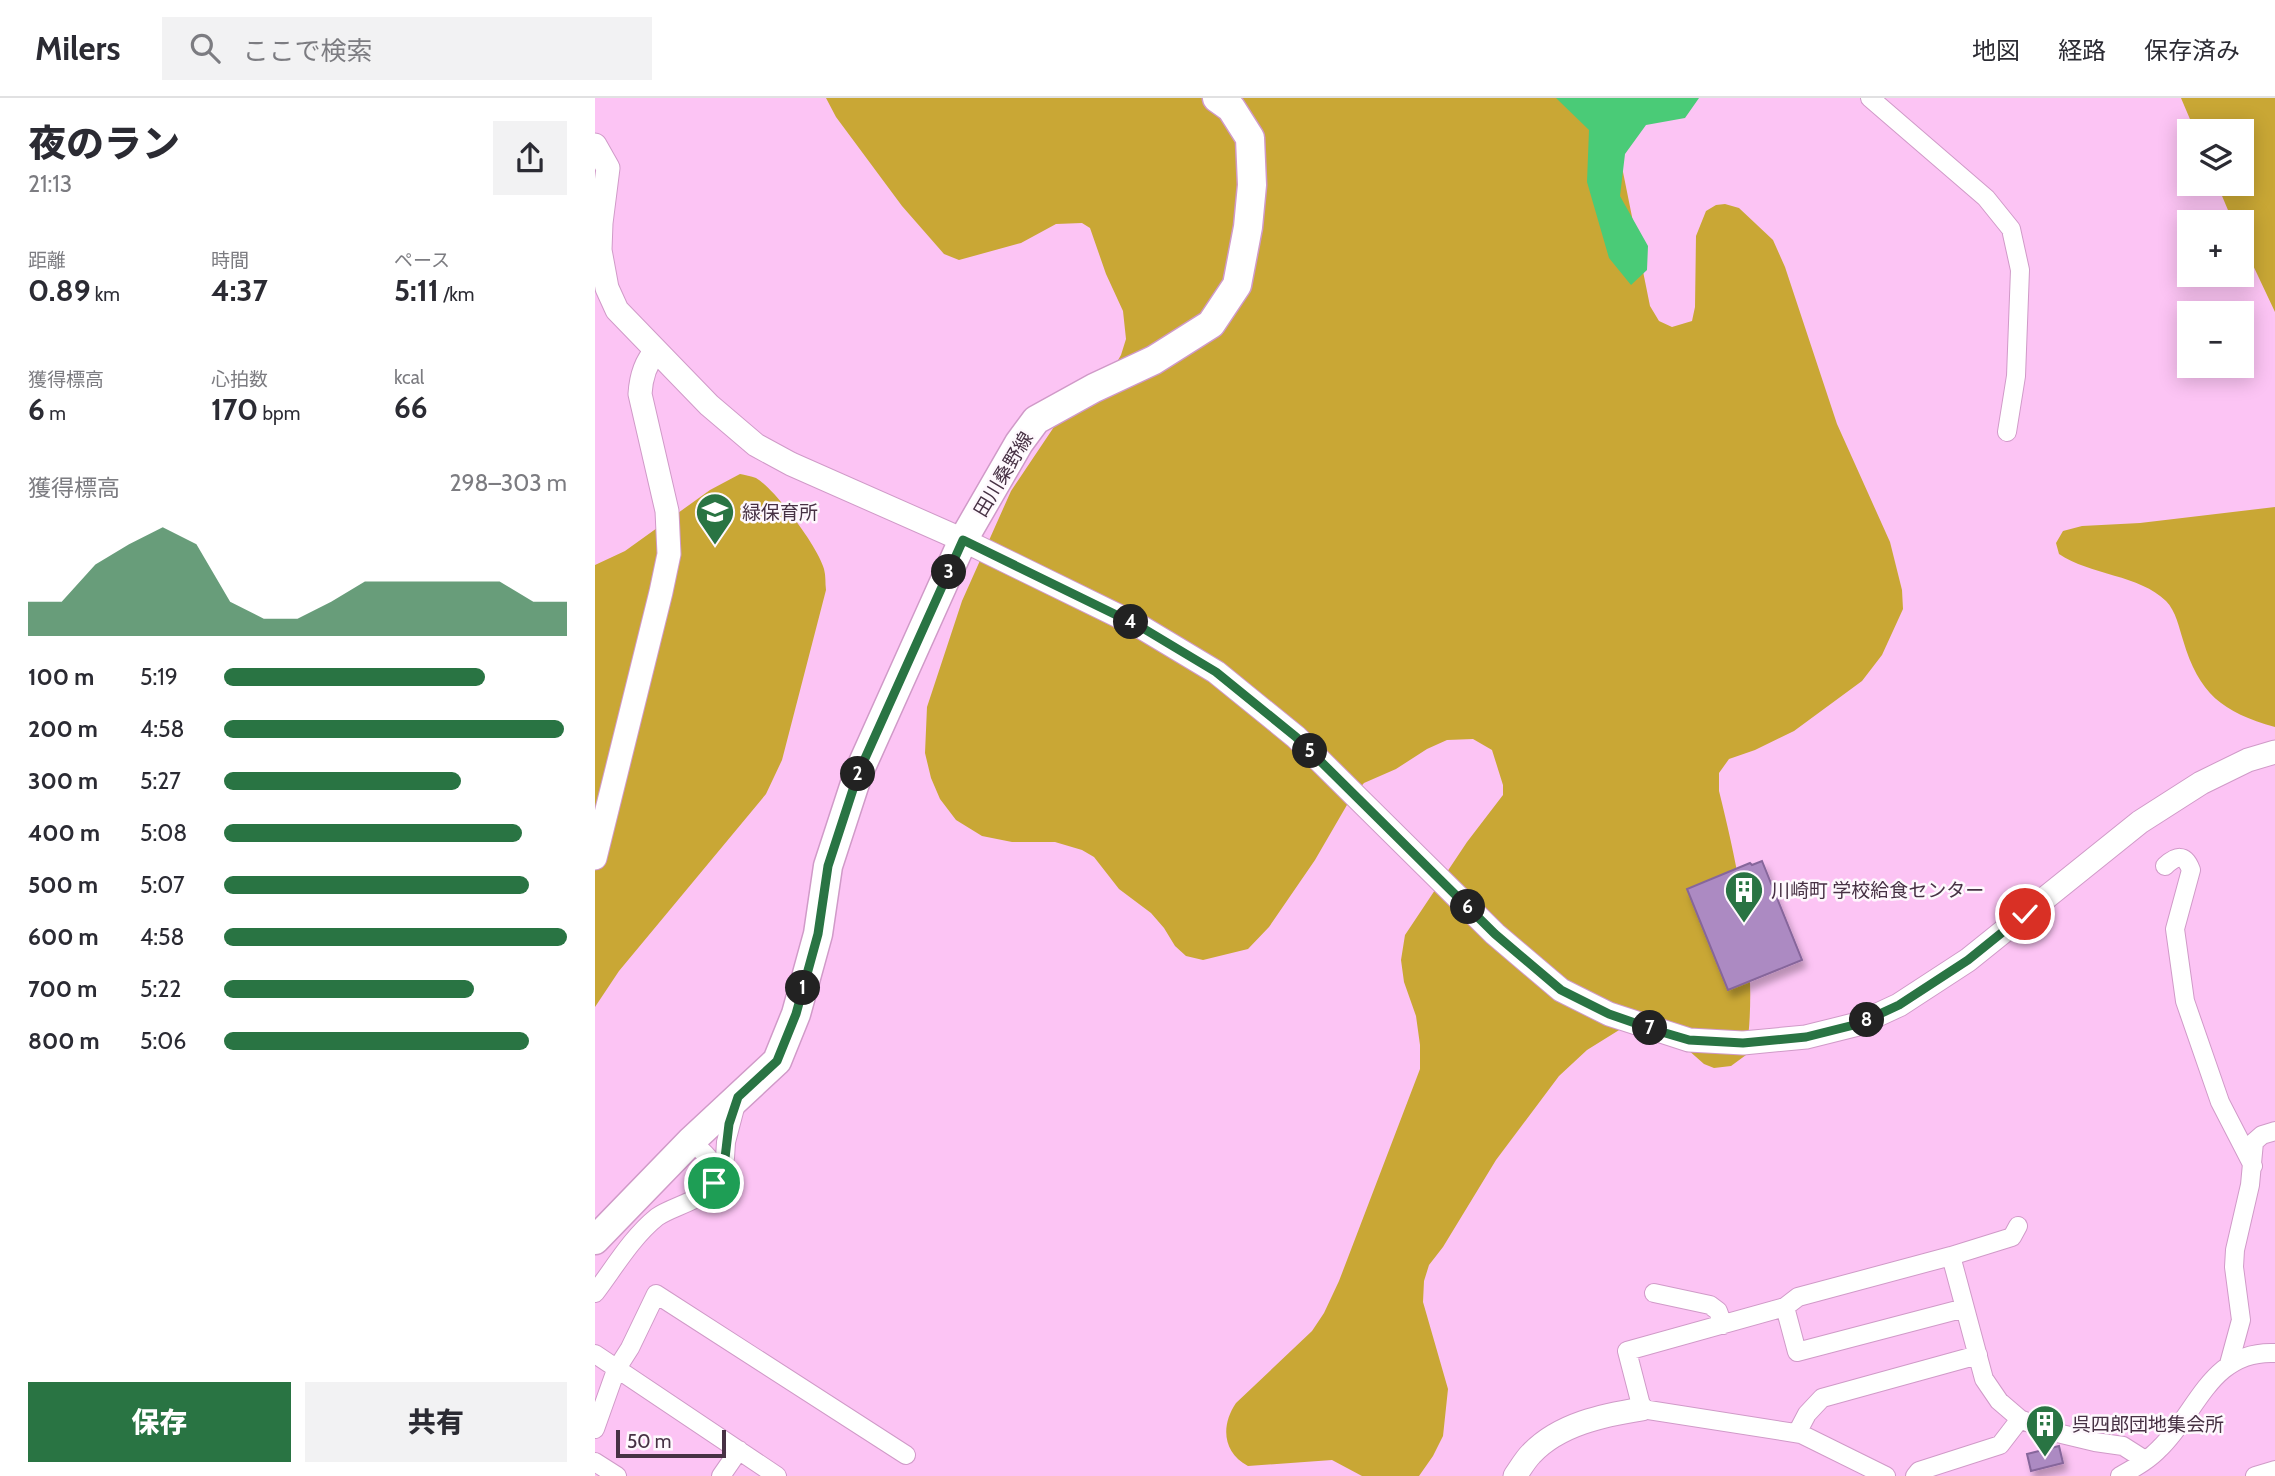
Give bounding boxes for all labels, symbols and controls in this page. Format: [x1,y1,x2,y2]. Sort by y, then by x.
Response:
search box [162,17,652,80]
text: Milers [35,28,120,68]
icon: search [186,29,224,67]
text: ここで検索 [242,35,372,67]
text: 地図 [1972,36,2020,65]
text: 経路 [2058,36,2106,65]
text: 保存済み [2144,36,2240,65]
map controls [2177,119,2254,378]
button: layers [2177,119,2254,196]
text: 夜のラン [28,120,180,167]
button: share [493,121,567,195]
text: 21:13 [28,170,72,198]
button: + [2177,210,2254,287]
text: 距離 [28,249,66,272]
text: 時間 [211,249,249,272]
text: ペース [394,249,450,272]
text: 0.89 [28,272,91,309]
text: 4:37 [211,272,268,309]
text: 5:11 [394,272,439,309]
text: km [91,283,120,306]
text: /km [439,283,475,306]
button: − [2177,301,2254,378]
text: kcal [394,366,424,389]
text: 獲得標高 [28,368,104,391]
text: 心拍数 [211,368,268,391]
text: 66 [394,389,428,426]
text: 6 [28,391,45,428]
text: 170 [211,391,258,428]
text: m [45,402,66,425]
text: bpm [258,402,300,425]
street label: 田川桑野線 [969,428,1038,521]
text: 298–303 m [449,469,567,497]
text: 獲得標高 [28,474,120,502]
school or university icon: 緑保育所 [694,491,736,546]
place label: 緑保育所 [742,501,818,524]
pin: 3 [931,554,967,589]
text: 3 [943,560,954,583]
pin: 4 [1113,604,1149,640]
text: 4 [1125,610,1136,633]
text: 100 m [28,663,94,691]
text: 5:19 [140,663,178,691]
text: 200 m [28,715,98,743]
text: 4:58 [140,715,184,743]
pin: 5 [1293,734,1327,768]
text: 5 [1304,739,1315,762]
pin: 2 [841,756,875,792]
text: 2 [852,762,863,785]
text: 300 m [28,767,98,795]
text: 5:27 [140,767,181,795]
text: 400 m [28,819,100,847]
text: 5:08 [140,819,187,847]
building icon: 川崎町 学校給食センター [1723,869,1765,924]
text: 500 m [28,871,98,899]
text: 5:07 [140,871,185,899]
place label: 川崎町 学校給食センター [1771,879,1984,902]
pin [1995,884,2055,944]
pin: 6 [1451,890,1485,924]
text: 6 [1462,895,1473,918]
icon: check [2006,895,2044,933]
text: 600 m [28,923,99,951]
text: 4:58 [140,923,184,951]
pin: 1 [785,970,821,1006]
text: 700 m [28,975,97,1003]
text: 5:22 [140,975,181,1003]
text: 1 [799,976,806,999]
pin: 8 [1849,1002,1885,1038]
text: 8 [1861,1008,1872,1031]
pin: 7 [1633,1010,1667,1046]
text: 7 [1645,1016,1654,1039]
text: 800 m [28,1027,100,1055]
text: 5:06 [140,1027,186,1055]
pin [684,1153,744,1213]
icon: arrive [695,1164,733,1202]
button: 保存 [28,1382,291,1462]
button: 共有 [305,1382,567,1462]
building icon: 呉四郎団地集会所 [2024,1403,2066,1458]
place label: 呉四郎団地集会所 [2072,1413,2224,1436]
scale bar [616,1427,726,1459]
text: 50 m [627,1430,671,1453]

